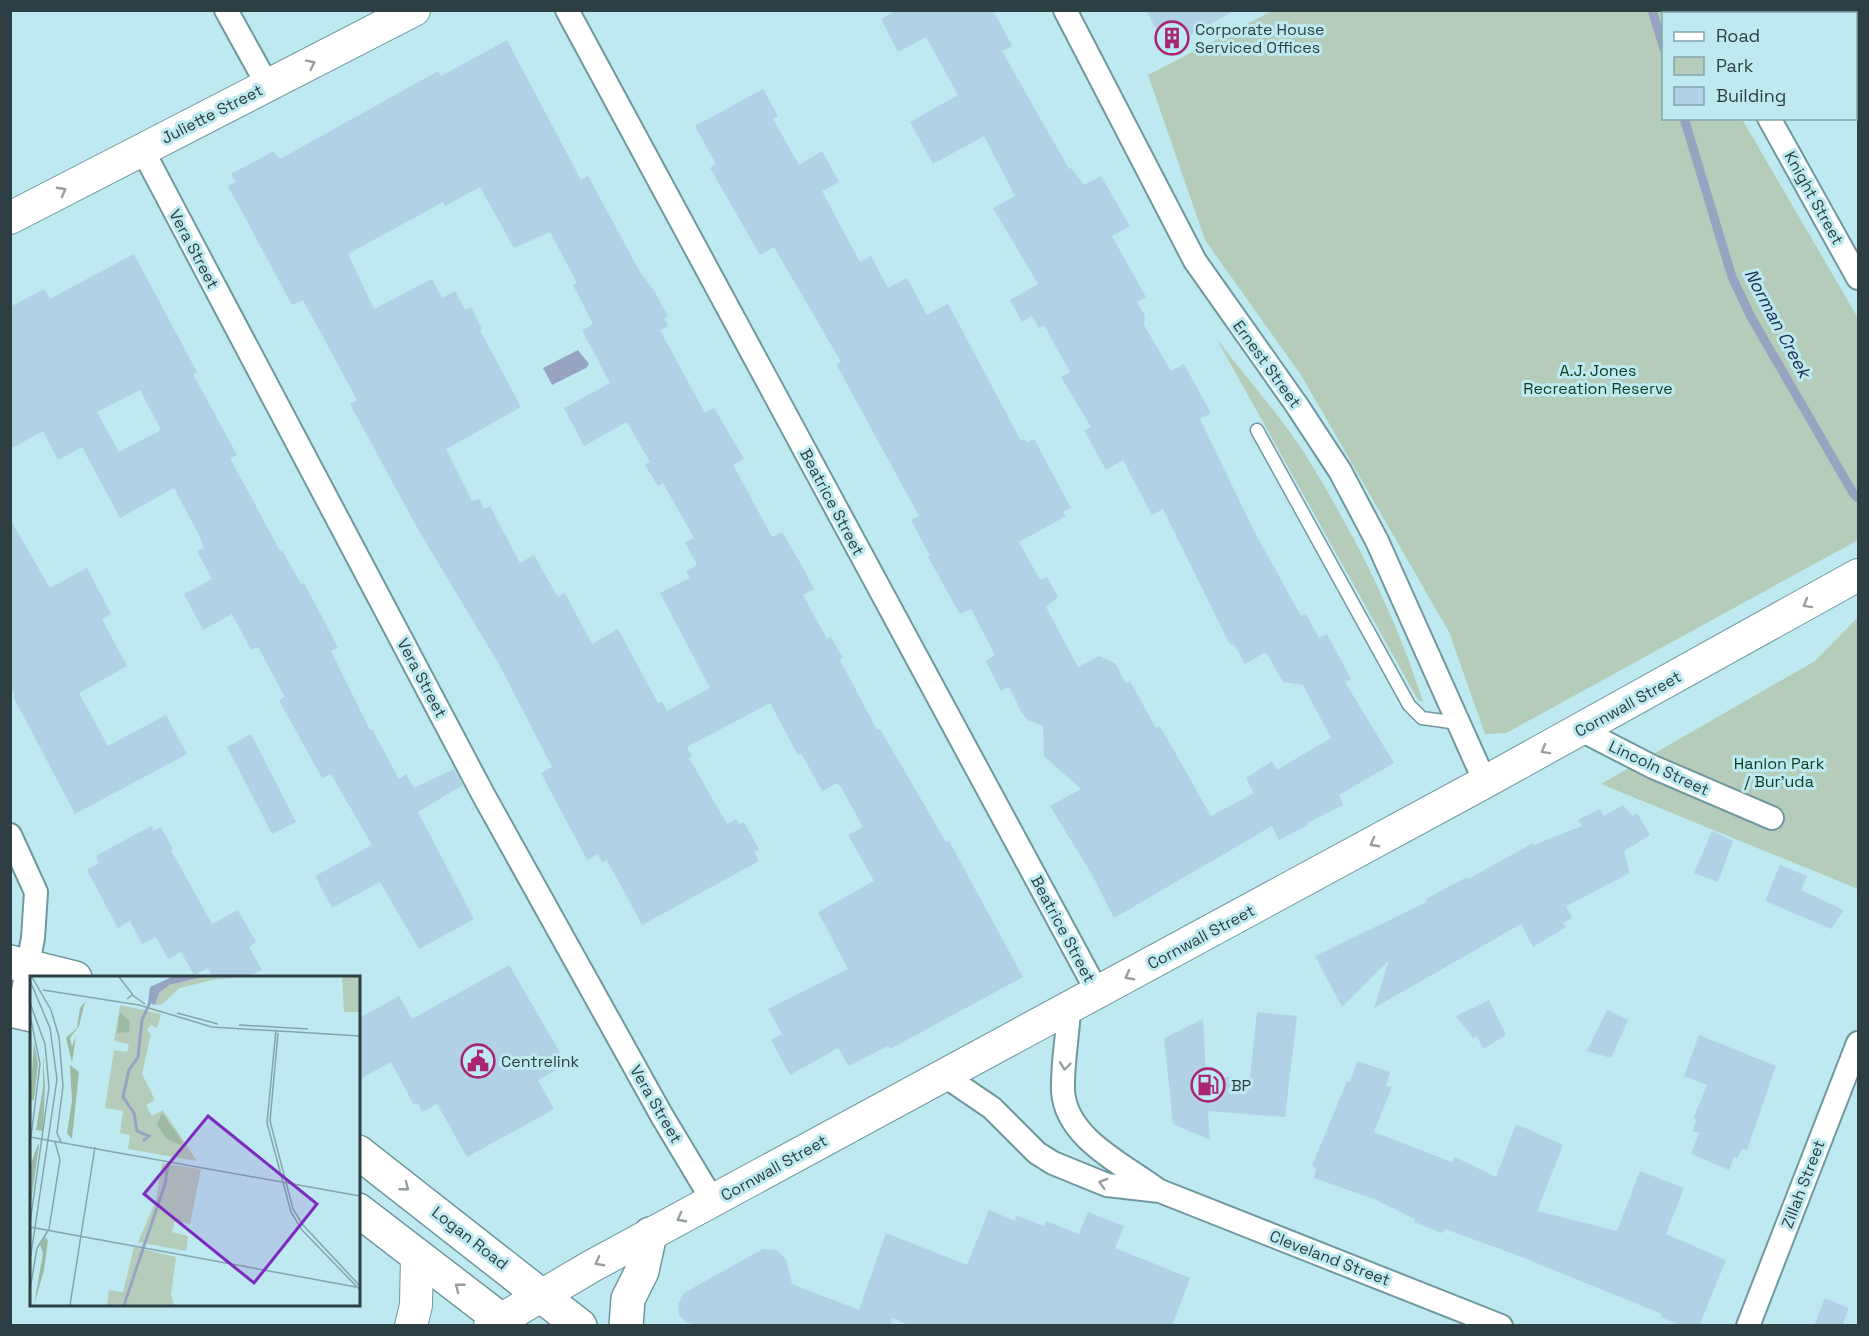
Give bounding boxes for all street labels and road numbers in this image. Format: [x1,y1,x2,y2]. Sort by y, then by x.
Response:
street label: Juliette Street [158,79,266,149]
street label: Knight Street [1780,148,1848,248]
street label: Vera Street [164,206,224,292]
street label: Ernest Street [1228,316,1306,412]
street label: Beatrice Street [795,445,869,559]
street label: Vera Street [392,635,452,721]
street label: Cornwall Street [1571,666,1685,742]
street label: Lincoln Street [1605,736,1713,800]
street label: Beatrice Street [1026,872,1100,986]
street label: Cornwall Street [1144,900,1258,974]
street label: Vera Street [625,1061,687,1147]
street label: Cornwall Street [717,1130,831,1206]
street label: Zillah Street [1777,1137,1829,1231]
street label: Logan Road [428,1202,512,1274]
street label: Cleveland Street [1267,1225,1393,1291]

